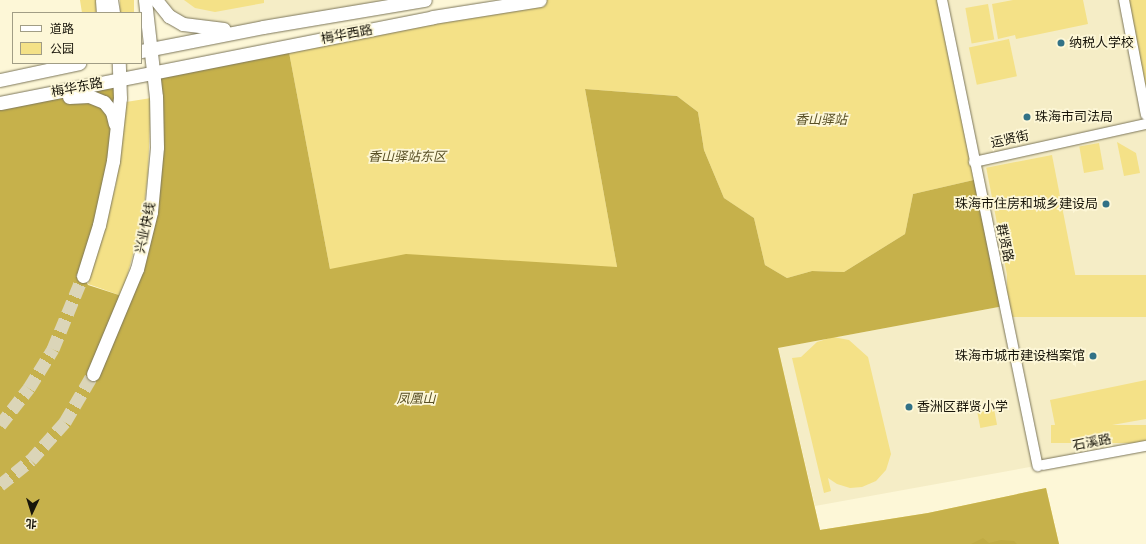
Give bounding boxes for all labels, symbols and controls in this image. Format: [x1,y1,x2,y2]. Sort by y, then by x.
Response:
legend [12,12,142,64]
text: 道路 [50,22,74,36]
street label: 梅华西路 [320,22,374,48]
place label: 纳税人学校 [1069,35,1134,51]
marker: 纳税人学校 [1056,38,1066,48]
text: 公园 [50,42,74,56]
street label: 梅华东路 [50,75,104,101]
place label: 珠海市司法局 [1035,109,1113,125]
park label: 香山驿站 [795,112,847,128]
marker: 珠海市司法局 [1022,112,1032,122]
street label: 运贤街 [989,128,1031,152]
park label: 香山驿站东区 [368,149,446,165]
place label: 珠海市住房和城乡建设局 [955,196,1098,212]
marker: 珠海市住房和城乡建设局 [1101,199,1111,209]
street label: 兴业快线 [133,201,159,255]
street label: 群贤路 [992,222,1016,264]
place label: 珠海市城市建设档案馆 [955,348,1085,364]
marker: 珠海市城市建设档案馆 [1088,351,1098,361]
park label: 凤凰山 [397,391,435,407]
place label: 香洲区群贤小学 [917,399,1008,415]
marker: 香洲区群贤小学 [904,402,914,412]
street label: 石溪路 [1071,432,1113,454]
north arrow [12,492,52,532]
text: 北 [25,518,37,530]

